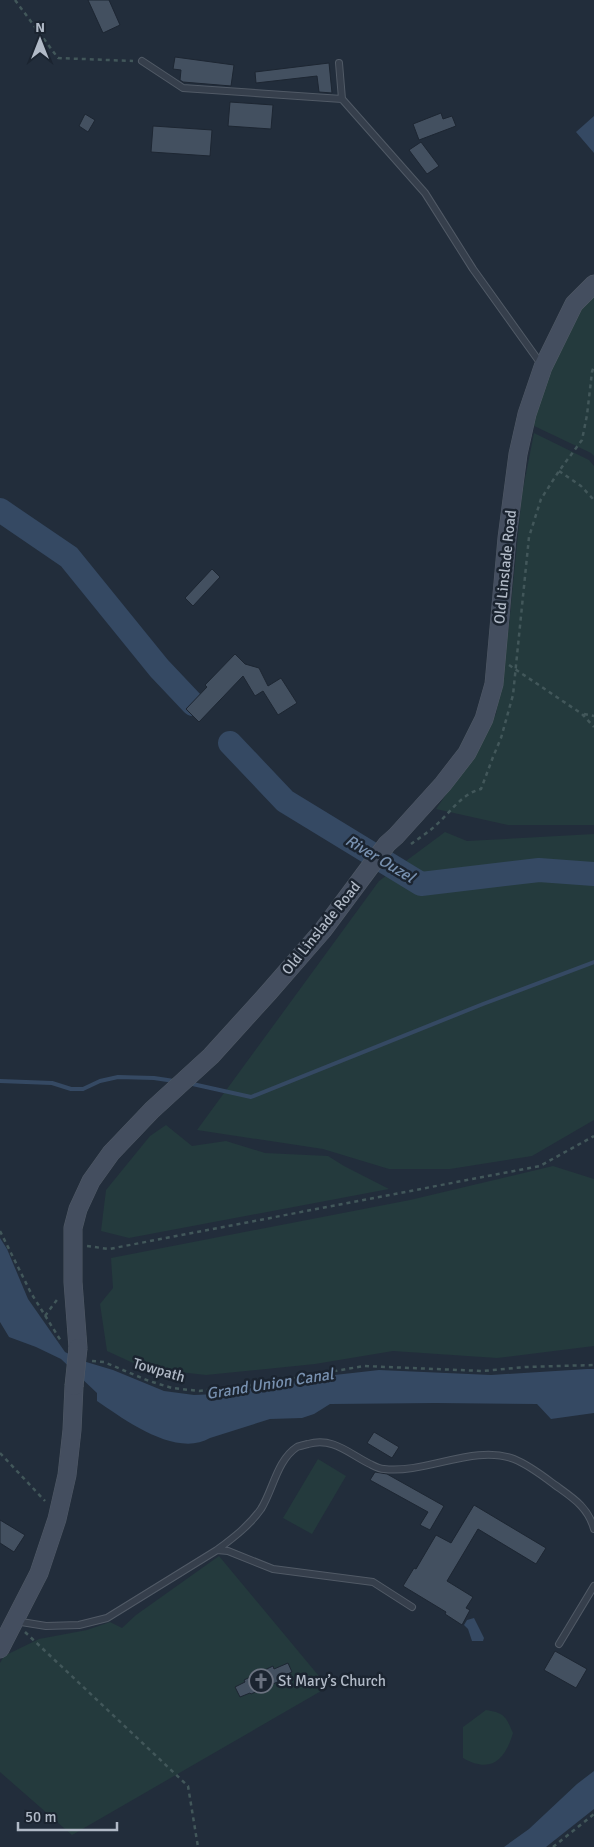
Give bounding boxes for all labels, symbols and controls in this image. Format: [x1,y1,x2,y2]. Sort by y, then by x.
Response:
north arrow [15,15,65,65]
text: N [35,19,45,36]
street label: Old Linslade Road [490,509,520,625]
water label: River Ouzel [342,831,419,888]
street label: Old Linslade Road [278,878,364,978]
street label: Towpath [131,1354,187,1386]
water label: Grand Union Canal [205,1364,336,1404]
church icon: St Mary’s Church [248,1668,274,1694]
place label: St Mary’s Church [278,1672,386,1690]
scale bar [18,1800,116,1832]
text: 50 m [25,1808,56,1826]

